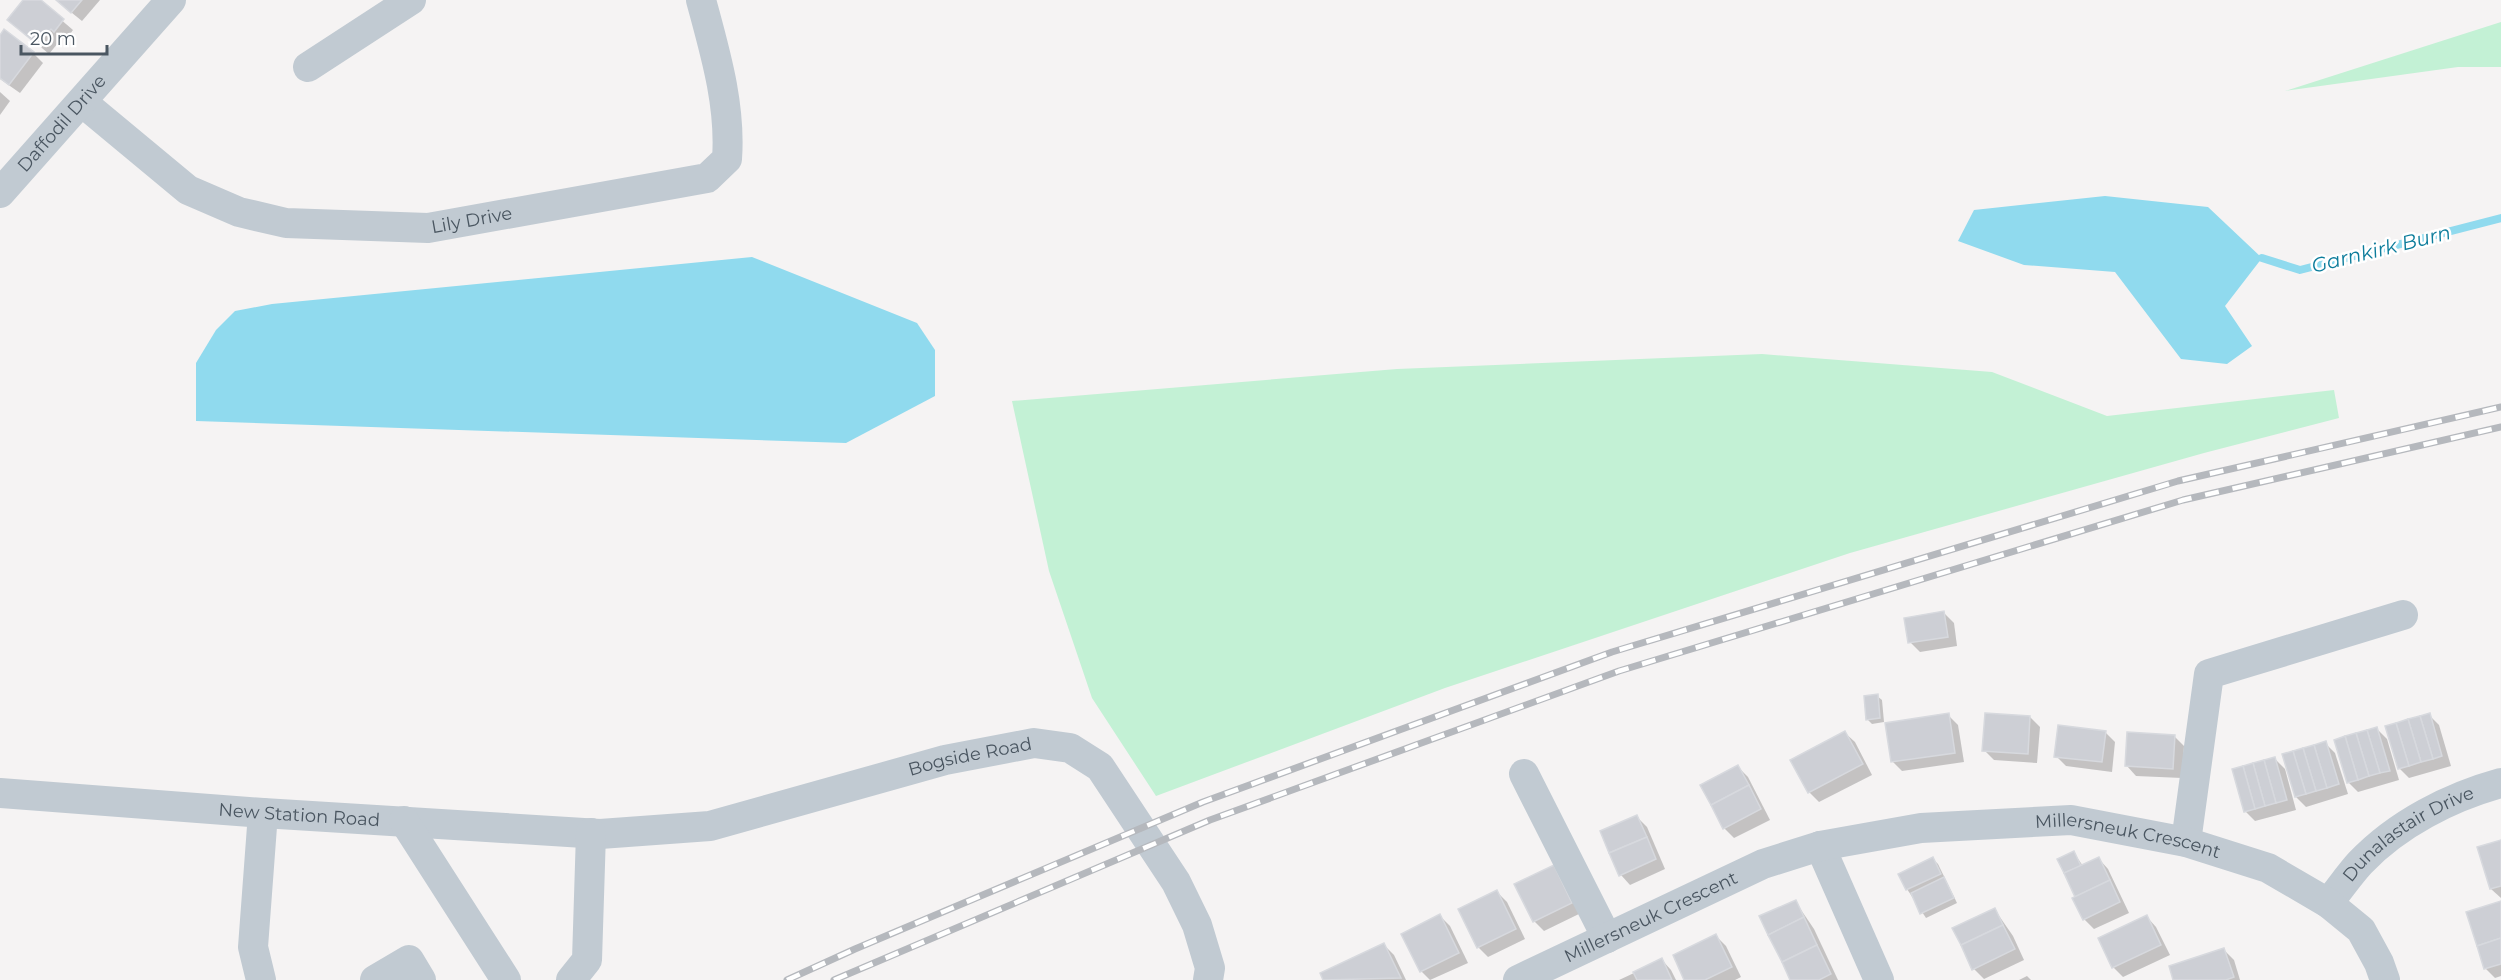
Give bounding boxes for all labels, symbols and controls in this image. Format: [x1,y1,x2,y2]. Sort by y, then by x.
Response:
scale bar [21,18,106,56]
text: 20 m [30,28,76,50]
street label: Daffodil Drive [13,70,111,177]
street label: Lily Drive [429,202,514,238]
water label: Garnkirk Burn [2309,220,2453,278]
street label: Bogside Road [906,733,1034,781]
street label: Dunalastair Drive [2338,782,2477,886]
street label: New Station Road [218,799,381,831]
street label: Millersneuk Crescent [2034,808,2223,863]
street label: Millersneuk Crescent [1561,867,1741,967]

